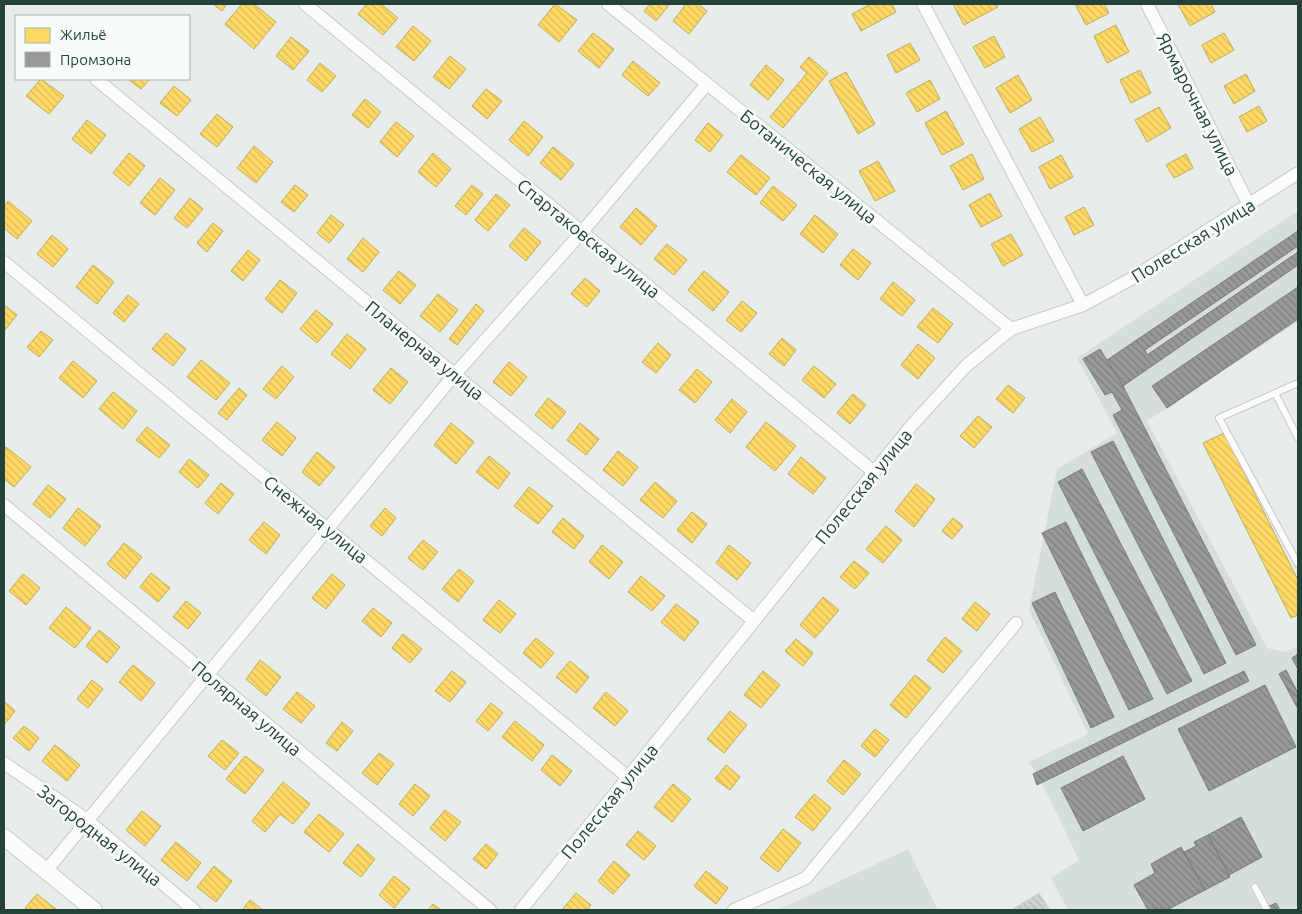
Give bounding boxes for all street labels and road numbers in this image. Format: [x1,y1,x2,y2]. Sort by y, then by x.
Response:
street label: Ярмарочная улица [1153,29,1243,179]
street label: Ботаническая улица [737,105,881,227]
street label: Спартаковская улица [514,174,664,302]
street label: Полесская улица [1128,194,1258,286]
street label: Планерная улица [362,296,488,404]
street label: Полесская улица [811,425,915,547]
street label: Снежная улица [260,471,372,567]
street label: Полярная улица [188,656,306,760]
street label: Полесская улица [557,740,661,862]
street label: Загородная улица [34,780,166,890]

